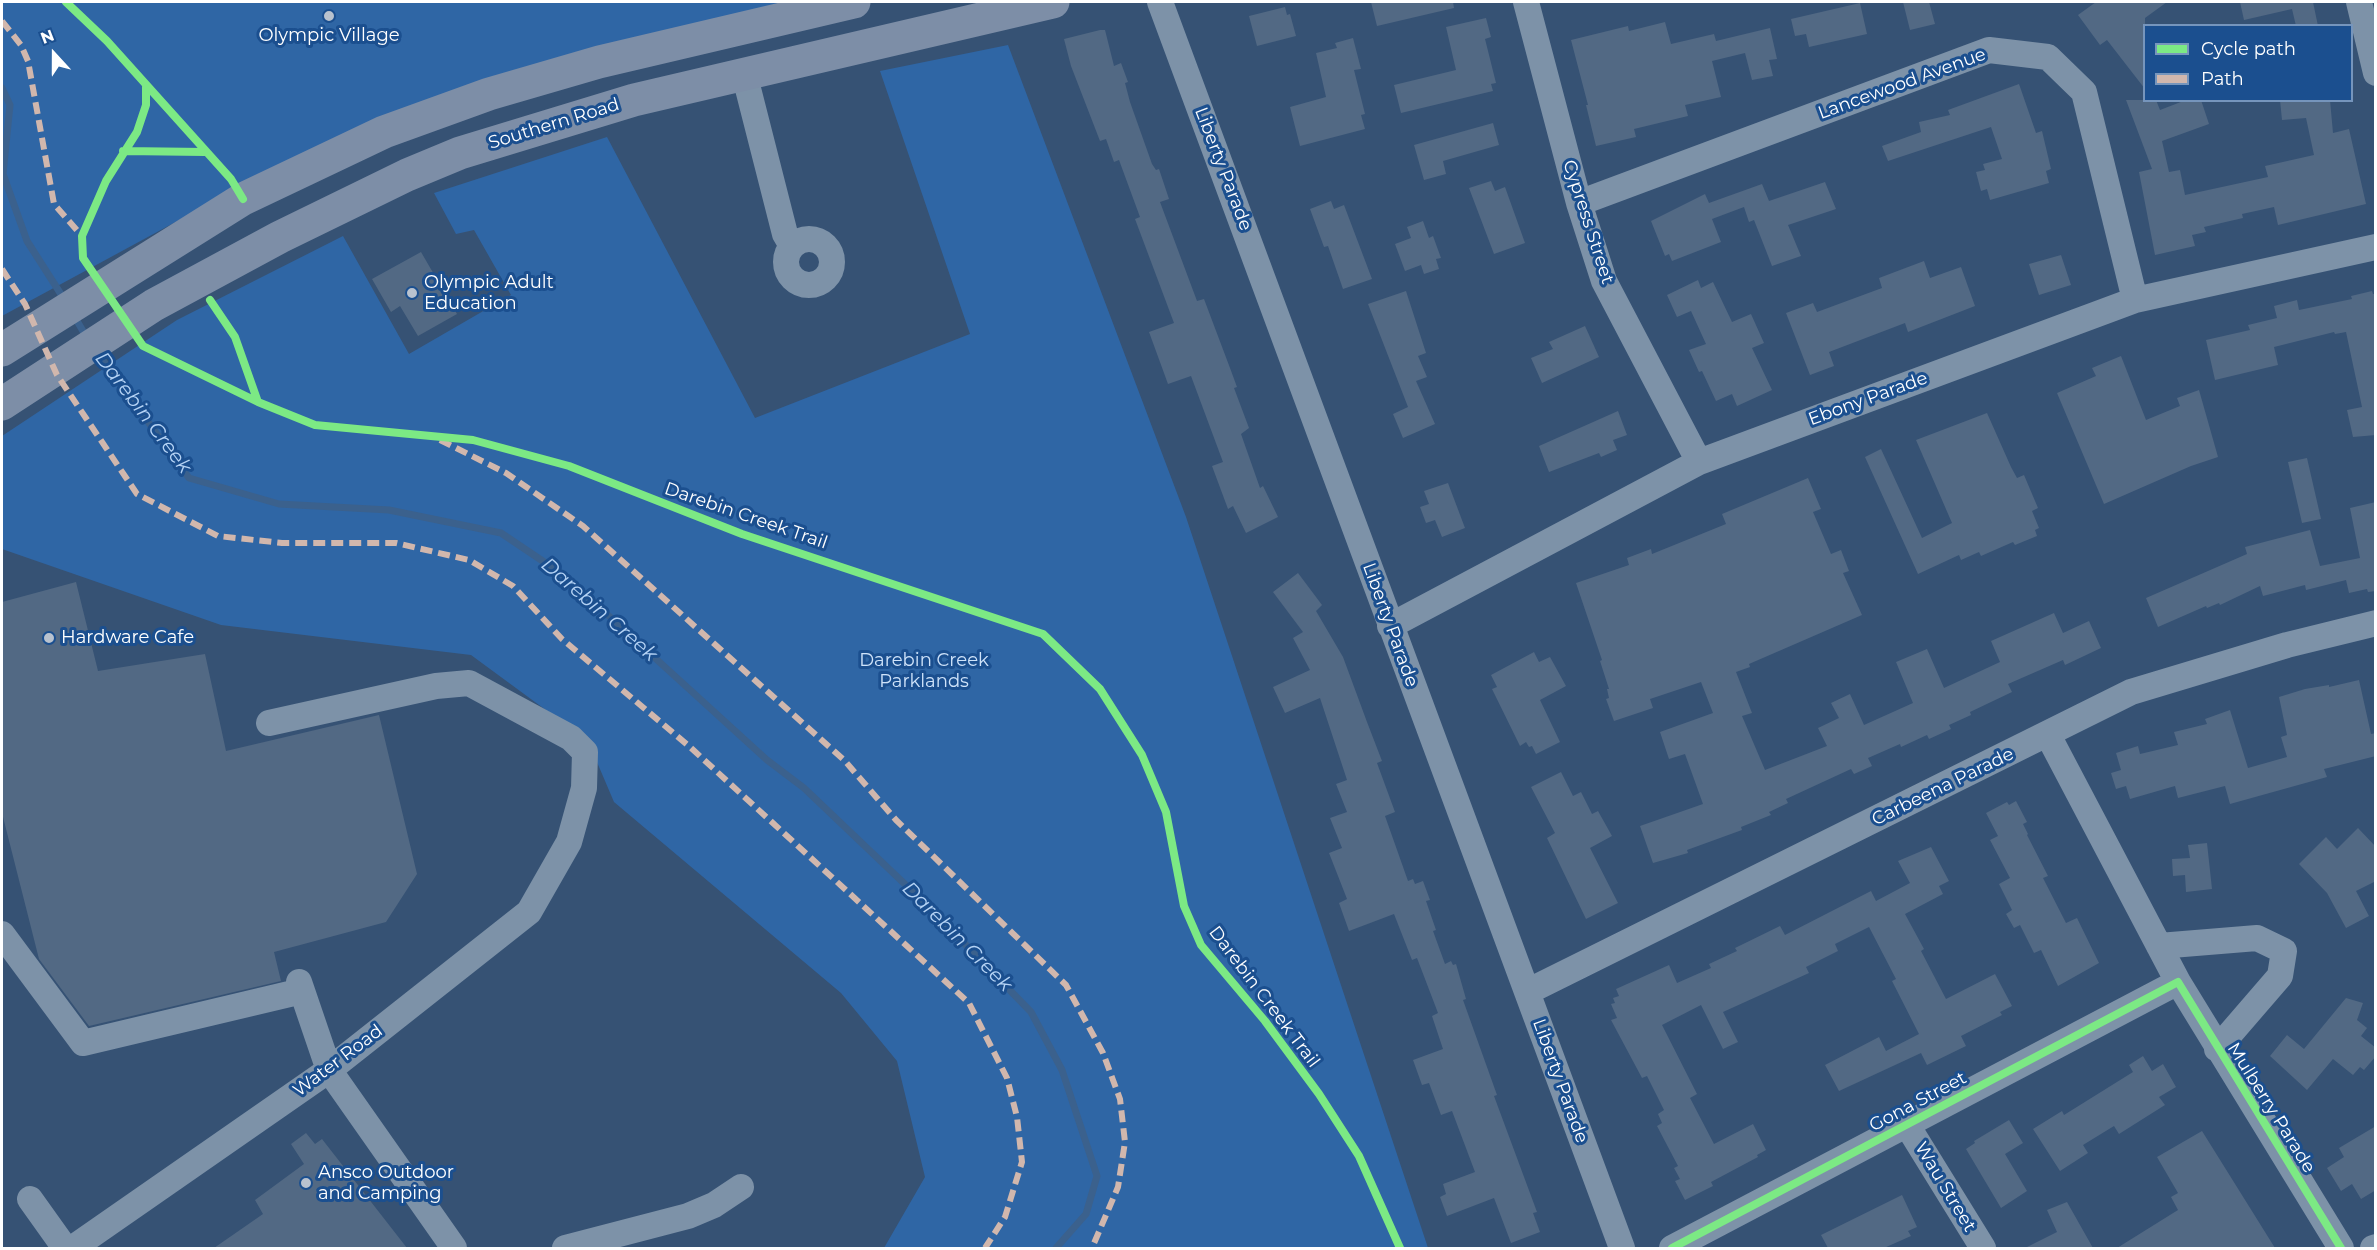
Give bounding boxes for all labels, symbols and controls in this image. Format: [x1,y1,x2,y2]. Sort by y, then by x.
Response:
marker: Olympic Village [322,9,336,23]
north arrow [24,24,84,84]
legend [2143,24,2353,102]
place label: Olympic Village [258,25,400,47]
text: N [38,26,57,48]
text: Cycle path [2201,38,2296,60]
street label: Lancewood Avenue [1815,44,1989,124]
text: Path [2201,68,2244,90]
street label: Southern Road [486,94,622,154]
street label: Liberty Parade [1190,104,1256,234]
street label: Cypress Street [1558,157,1618,287]
place label: Olympic Adult Education [424,272,554,314]
marker: Olympic Adult Education [405,286,419,300]
water label: Darebin Creek [90,348,196,478]
street label: Ebony Parade [1805,367,1931,431]
street label: Darebin Creek Trail [662,478,830,554]
water label: Darebin Creek [536,553,662,667]
street label: Liberty Parade [1358,560,1422,690]
place label: Hardware Cafe [61,627,194,649]
marker: Hardware Cafe [42,631,56,645]
park label: Darebin Creek Parklands [859,650,989,692]
street label: Carbeena Parade [1869,743,2017,831]
water label: Darebin Creek [897,877,1017,997]
street label: Darebin Creek Trail [1204,922,1324,1072]
street label: Liberty Parade [1528,1016,1592,1146]
street label: Water Road [289,1020,387,1102]
street label: Mulberry Parade [2222,1039,2320,1177]
street label: Gona Street [1866,1067,1970,1137]
street label: Wau Street [1910,1138,1980,1236]
place label: Ansco Outdoor and Camping [318,1162,454,1204]
marker: Ansco Outdoor and Camping [299,1176,313,1190]

